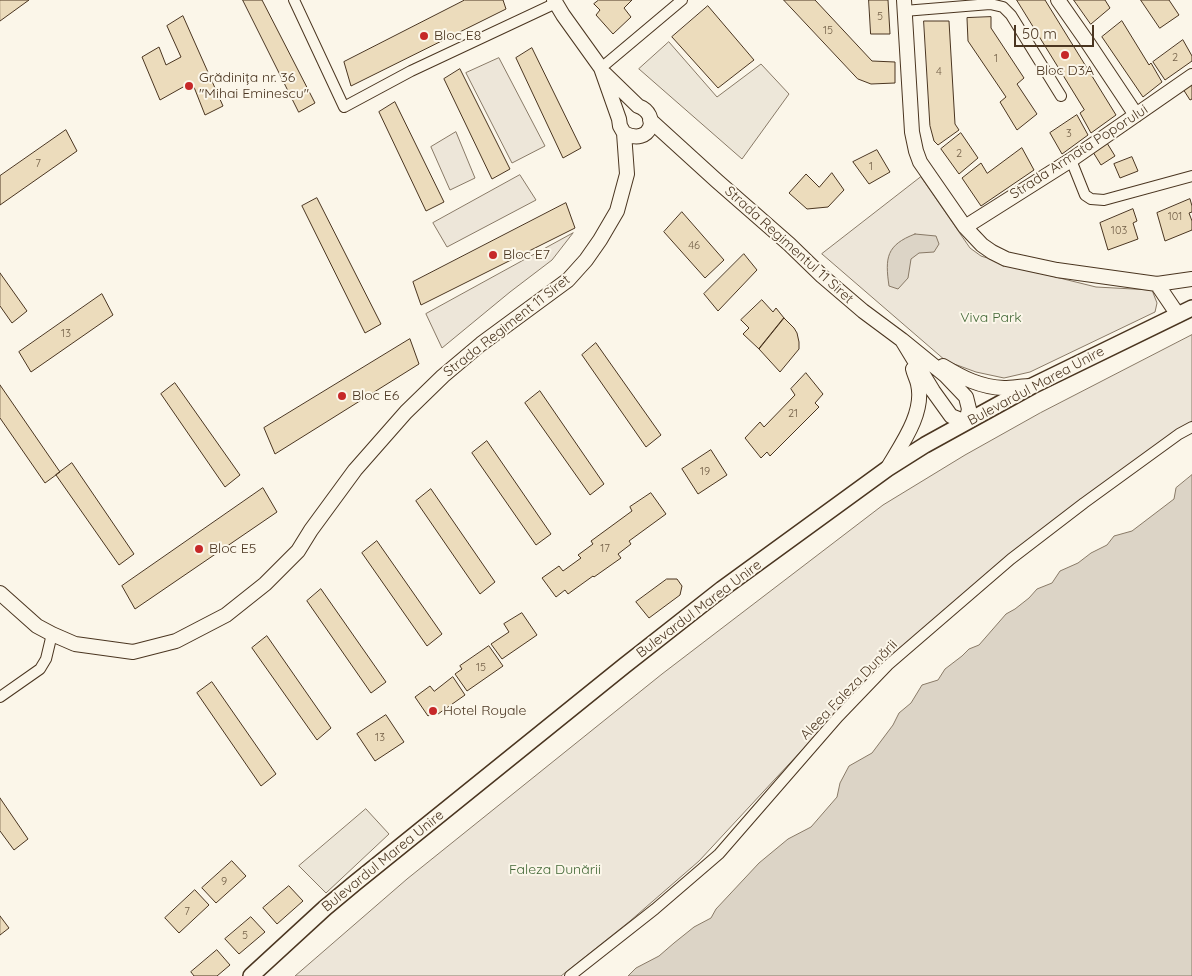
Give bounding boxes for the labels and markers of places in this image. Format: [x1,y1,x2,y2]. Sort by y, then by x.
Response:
place label: Bloc E8 [434,28,481,44]
marker: Bloc E8 [418,30,430,42]
marker: Bloc D3A [1059,49,1071,61]
place label: Bloc D3A [1036,63,1094,79]
place label: Grădinița nr. 36 "Mihai Eminescu" [199,70,309,102]
marker: Grădinița nr. 36 "Mihai Eminescu" [183,80,195,92]
place label: Bloc E7 [503,247,550,263]
marker: Bloc E7 [487,249,499,261]
place label: Bloc E6 [352,388,399,404]
marker: Bloc E6 [336,390,348,402]
place label: Bloc E5 [209,541,256,557]
marker: Bloc E5 [193,543,205,555]
place label: Hotel Royale [443,703,526,719]
marker: Hotel Royale [427,705,439,717]

